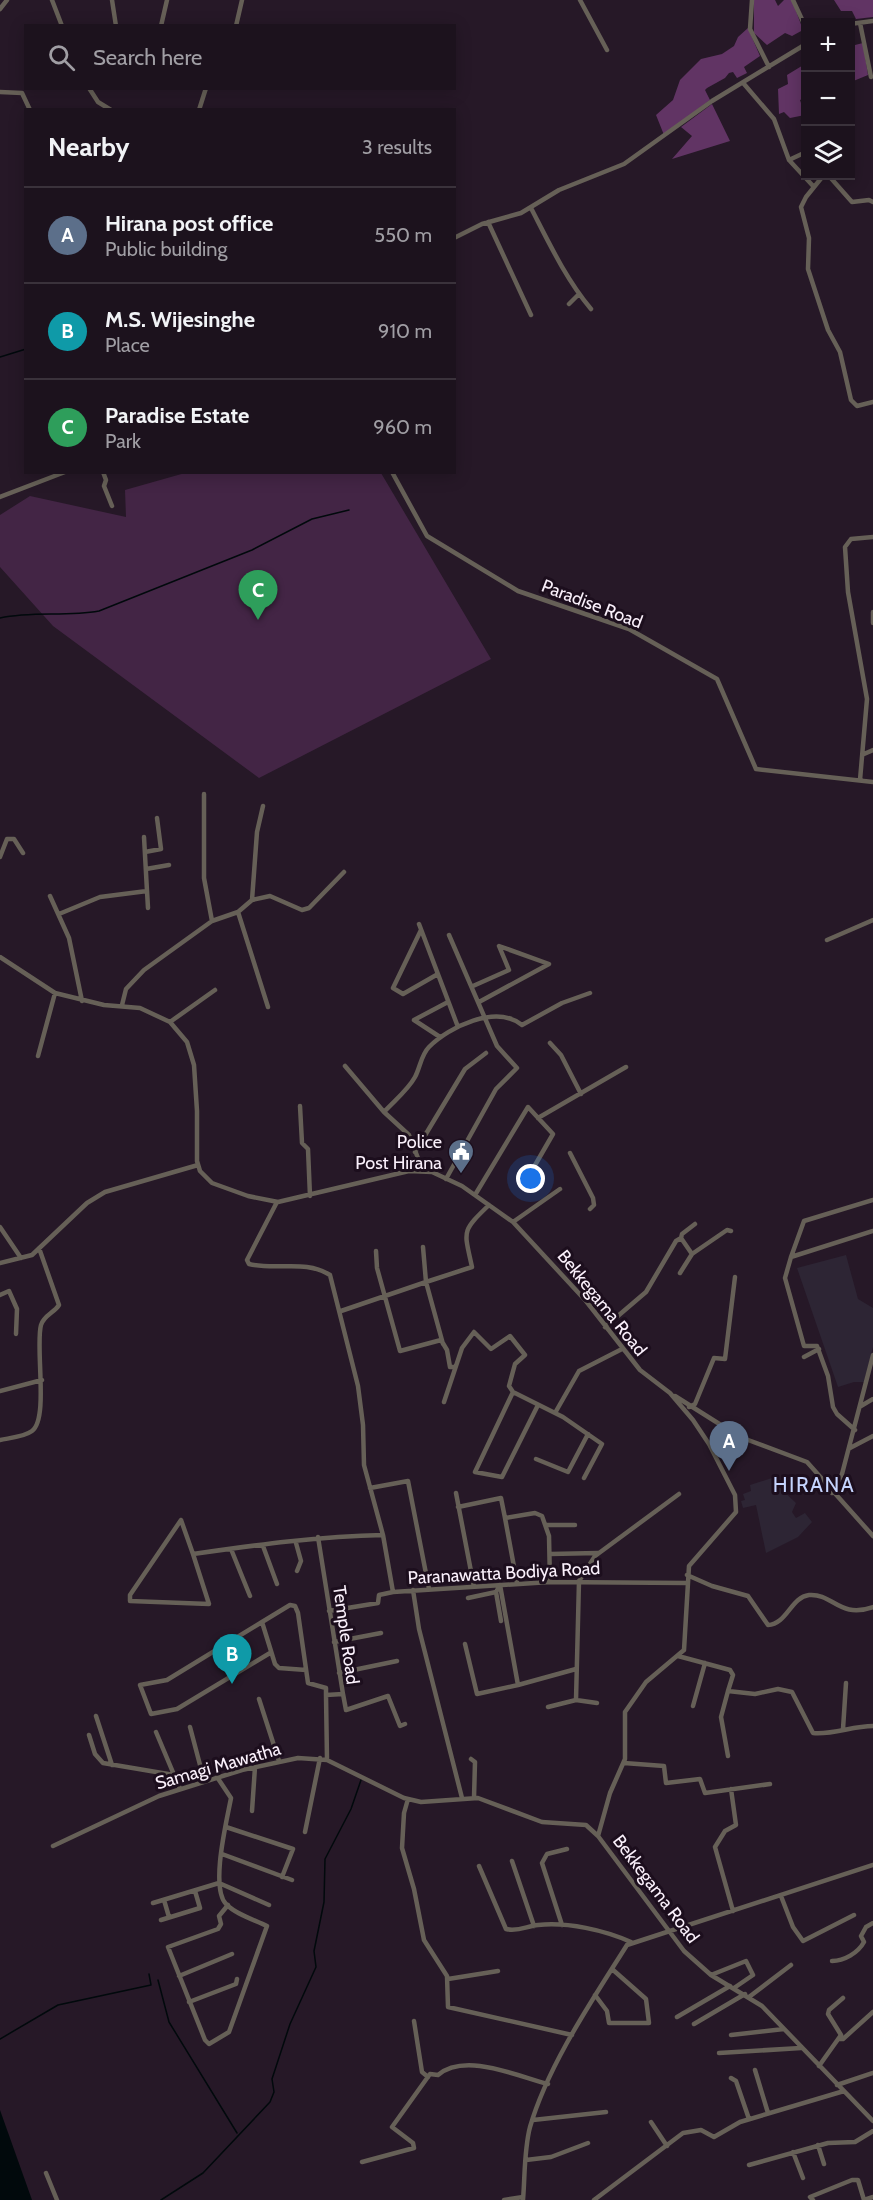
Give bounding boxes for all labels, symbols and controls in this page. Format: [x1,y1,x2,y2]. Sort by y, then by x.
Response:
map controls [801,18,855,180]
button: + [801,18,855,72]
search box [24,24,456,90]
icon: search [45,41,78,74]
text: Search here [93,44,202,71]
button: − [801,72,855,126]
button: layers [801,126,855,180]
text: Nearby [48,131,129,163]
text: 3 results [362,135,432,159]
text: Hirana post office [105,210,273,237]
text: A [61,223,74,247]
text: 550 m [374,223,432,247]
text: Public building [105,237,227,261]
text: M.S. Wijesinghe [105,306,255,333]
text: B [61,319,74,343]
text: 910 m [378,319,432,343]
text: Place [105,333,150,357]
text: Paradise Estate [105,402,249,429]
text: C [61,415,74,439]
text: 960 m [373,415,432,439]
text: Park [105,429,141,453]
pin: C [238,570,278,620]
street label: Paradise Road [538,575,646,633]
place label: Police Post Hirana [355,1131,442,1174]
public building icon: Police Post Hirana [446,1137,476,1175]
your location [516,1164,545,1193]
street label: Bekkegama Road [553,1246,651,1360]
pin: A [710,1422,748,1471]
district label: HIRANA [773,1472,855,1497]
street label: Paranawatta Bodiya Road [407,1557,601,1589]
street label: Temple Road [328,1584,364,1686]
pin: B [212,1634,252,1684]
street label: Samagi Mawatha [153,1737,284,1794]
street label: Bekkegama Road [608,1830,704,1948]

